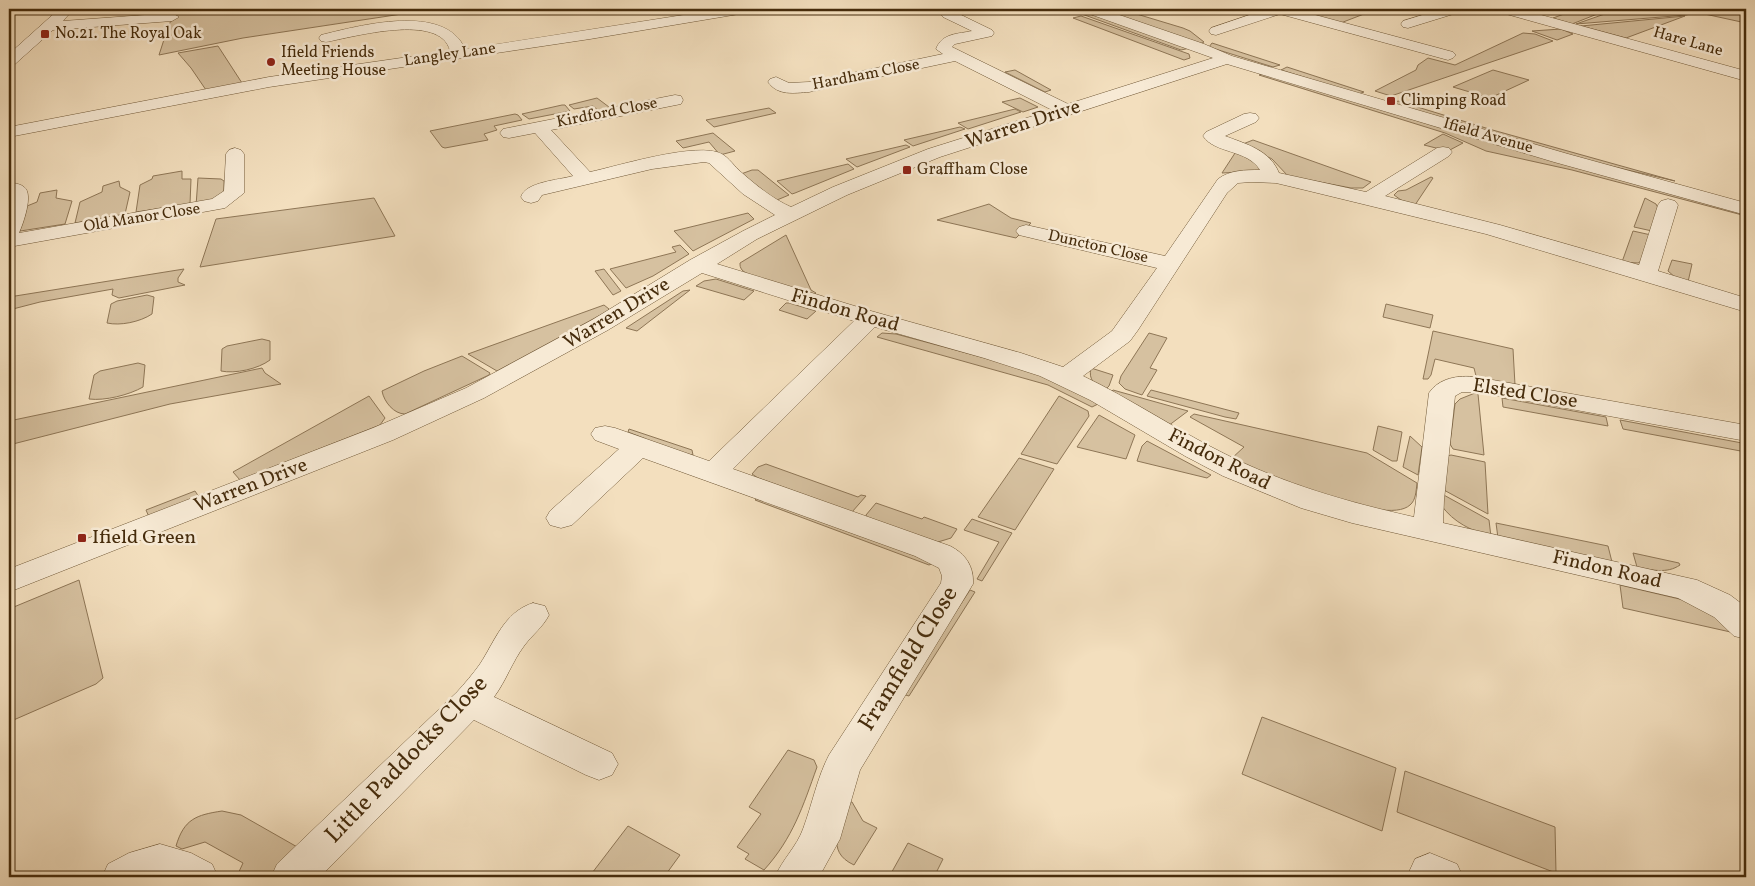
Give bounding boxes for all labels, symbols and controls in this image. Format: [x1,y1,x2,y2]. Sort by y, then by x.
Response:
street label: Hare Lane [1651,22,1725,62]
place label: No.21. The Royal Oak [55,23,202,45]
marker: No.21. The Royal Oak [39,28,51,40]
street label: Langley Lane [403,38,497,72]
place label: Ifield Friends Meeting House [281,42,386,82]
street label: Hardham Close [811,54,921,96]
marker: Ifield Friends Meeting House [265,56,277,68]
place label: Climping Road [1401,90,1506,112]
street label: Kirdford Close [555,92,659,134]
street label: Warren Drive [962,93,1084,157]
marker: Climping Road [1385,95,1397,107]
street label: Ifield Avenue [1440,113,1536,159]
place label: Graffham Close [917,159,1028,181]
marker: Graffham Close [901,164,913,176]
street label: Old Manor Close [82,198,202,238]
street label: Duncton Close [1046,225,1150,269]
street label: Warren Drive [559,271,675,357]
street label: Findon Road [787,282,903,340]
street label: Elsted Close [1471,372,1579,416]
street label: Findon Road [1163,422,1275,498]
street label: Warren Drive [190,451,312,521]
place label: Ifield Green [92,524,196,552]
marker: Ifield Green [76,532,88,544]
street label: Findon Road [1549,544,1665,596]
street label: Framfield Close [851,580,967,738]
street label: Little Paddocks Close [318,668,496,852]

